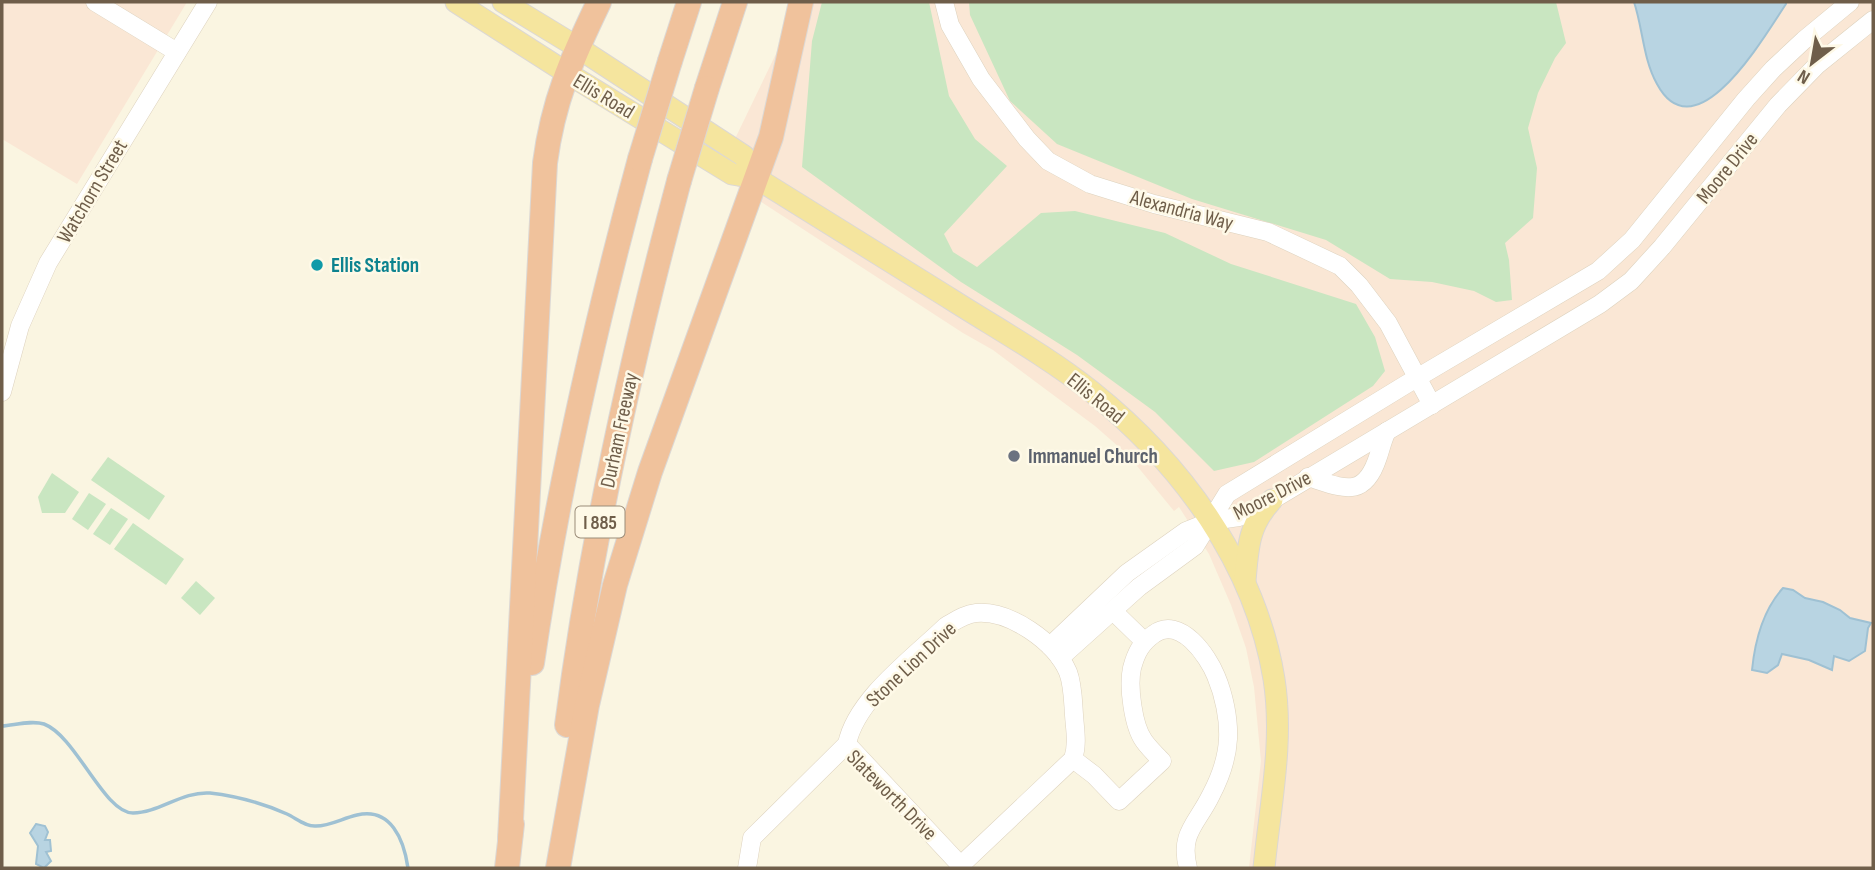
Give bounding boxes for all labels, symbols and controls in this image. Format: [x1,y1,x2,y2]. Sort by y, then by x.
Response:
north arrow [1777,28,1847,98]
text: N [1794,64,1814,89]
street label: Ellis Road [569,69,639,124]
street label: Moore Drive [1691,128,1764,209]
street label: Watchorn Street [52,135,133,247]
street label: Alexandria Way [1127,185,1236,236]
place label: Ellis Station [331,253,419,278]
marker: Ellis Station [309,257,325,273]
street label: Ellis Road [1062,368,1129,429]
street label: Durham Freeway [595,370,644,490]
place label: Immanuel Church [1028,444,1158,469]
marker: Immanuel Church [1006,448,1022,464]
street label: Moore Drive [1229,465,1315,526]
road number: I 885 [576,506,624,538]
street label: Stone Lion Drive [861,616,962,712]
street label: Slateworth Drive [841,745,942,846]

